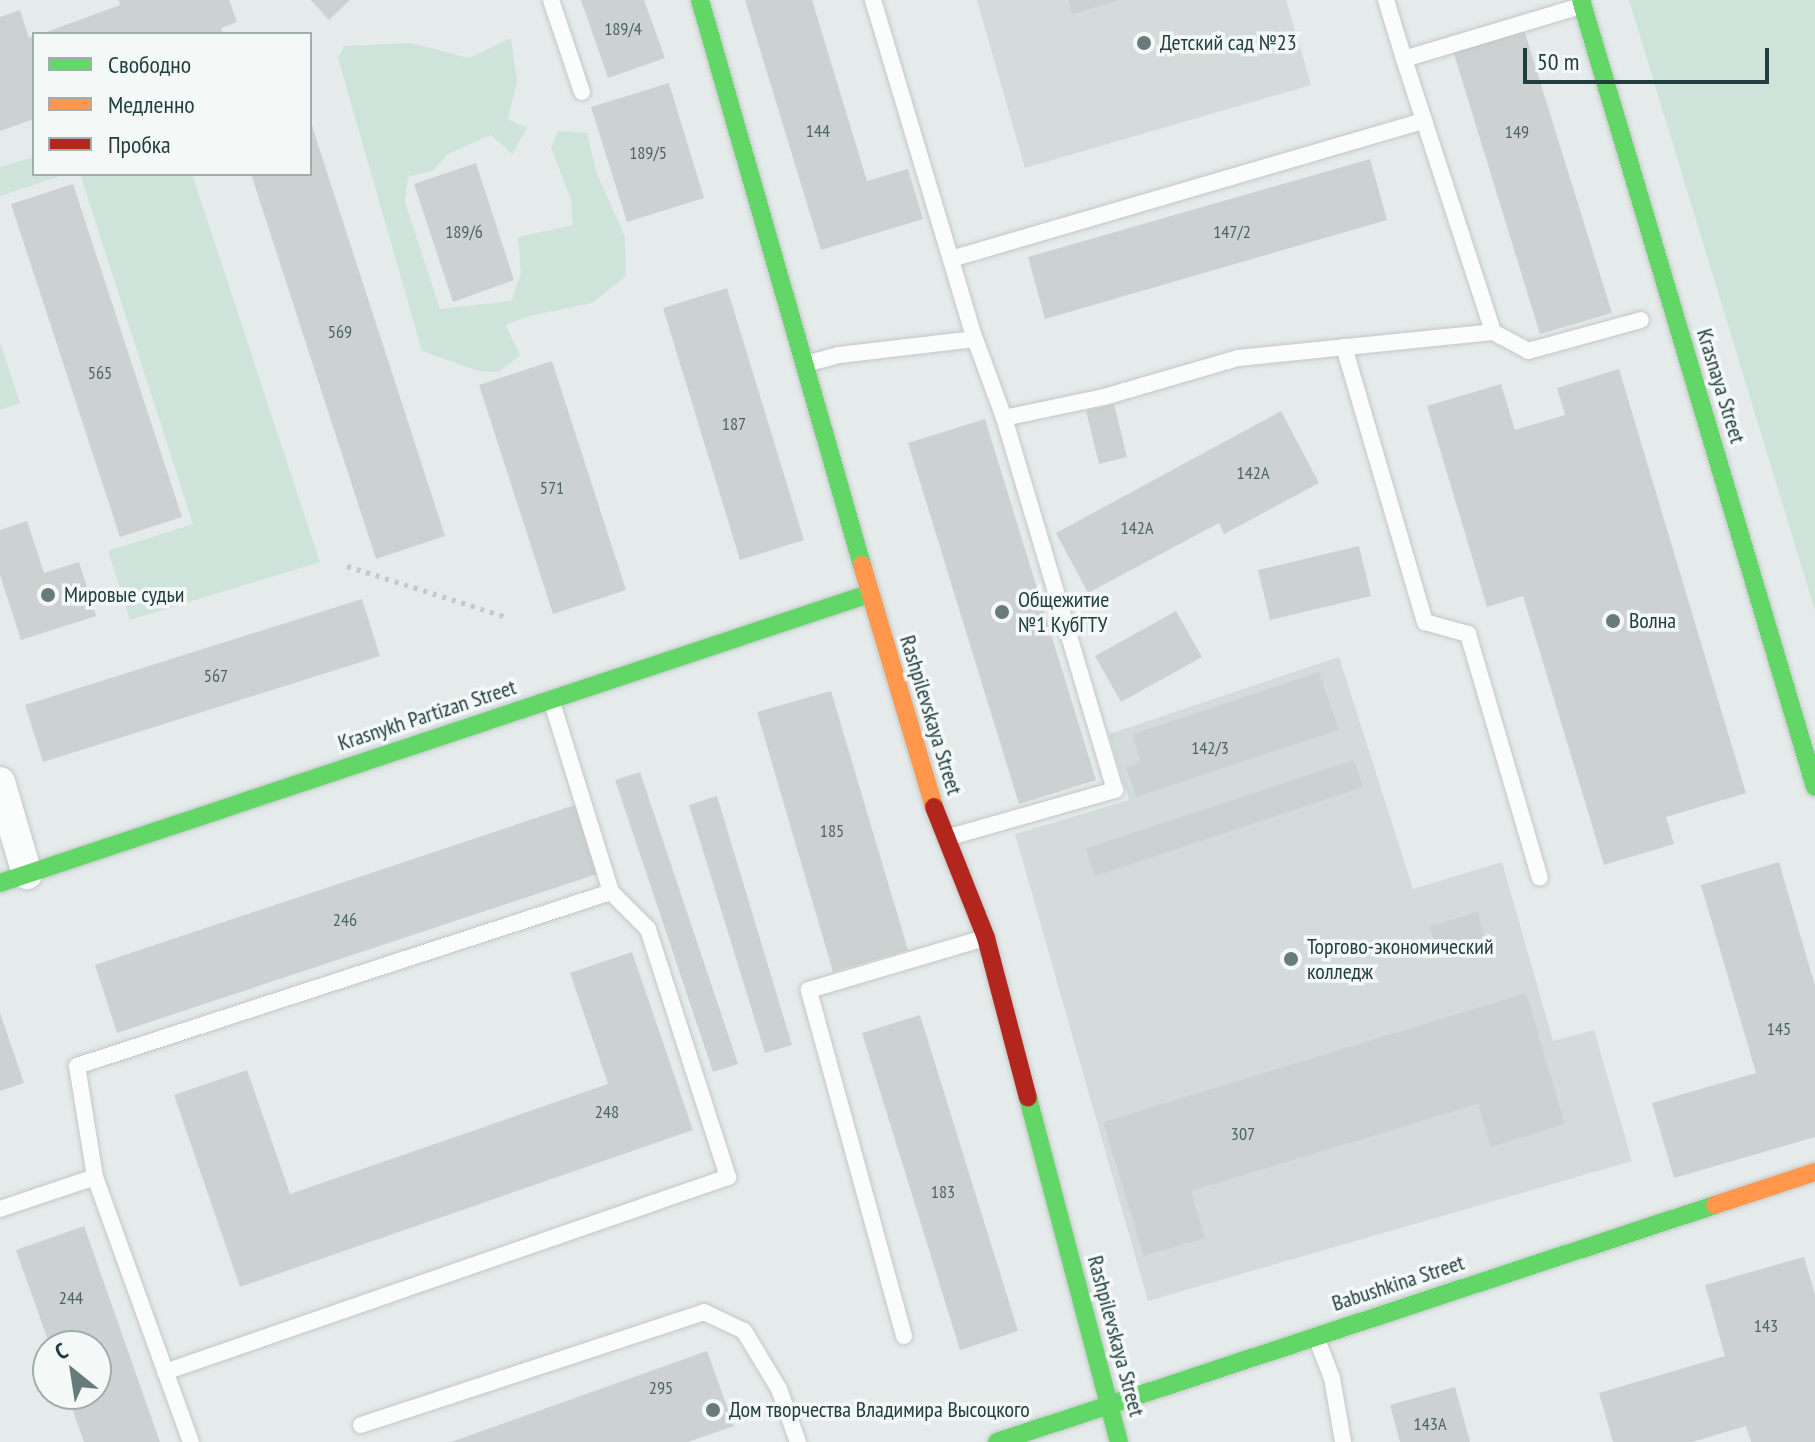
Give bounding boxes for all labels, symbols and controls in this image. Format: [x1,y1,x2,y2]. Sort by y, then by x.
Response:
house number: 189/4 [604,18,642,40]
place label: Детский сад №23 [1160,30,1297,56]
legend [32,32,312,176]
scale bar [1527,32,1773,82]
marker: Детский сад №23 [1135,34,1153,52]
text: 50 m [1537,46,1579,77]
text: Свободно [108,49,191,80]
text: Медленно [108,89,195,120]
house number: 144 [806,120,830,142]
house number: 149 [1505,121,1529,143]
text: Пробка [108,129,171,160]
house number: 189/5 [629,142,667,164]
house number: 189/6 [445,221,483,243]
house number: 147/2 [1213,221,1251,243]
house number: 569 [328,321,352,343]
street label: Krasnaya Street [1691,326,1751,446]
house number: 565 [88,362,112,384]
house number: 187 [722,413,746,435]
house number: 142А [1237,462,1269,484]
house number: 571 [540,477,564,499]
house number: 142А [1121,517,1153,539]
place label: Мировые судьи [64,582,184,608]
marker: Мировые судьи [39,586,57,604]
place label: Общежитие №1 КубГТУ [1018,586,1109,638]
marker: Общежитие №1 КубГТУ [993,603,1011,621]
place label: Волна [1629,608,1676,634]
marker: Волна [1604,612,1622,630]
street label: Rashpilevskaya Street [894,632,968,798]
house number: 567 [204,665,228,687]
street label: Krasnykh Partizan Street [335,674,519,756]
house number: 142/3 [1191,737,1229,759]
house number: 185 [820,820,844,842]
house number: 246 [333,909,357,931]
place label: Торгово-экономический колледж [1307,933,1494,984]
marker: Торгово-экономический колледж [1282,950,1300,968]
house number: 145 [1767,1018,1791,1040]
house number: 248 [595,1101,619,1123]
house number: 307 [1231,1123,1255,1145]
house number: 183 [931,1181,955,1203]
street label: Babushkina Street [1329,1249,1467,1317]
street label: Rashpilevskaya Street [1082,1253,1150,1419]
house number: 244 [59,1287,83,1309]
house number: 143 [1754,1315,1778,1337]
north arrow [32,1330,112,1410]
text: С [50,1336,72,1366]
house number: 295 [649,1377,673,1399]
place label: Дом творчества Владимира Высоцкого [729,1397,1030,1423]
marker: Дом творчества Владимира Высоцкого [704,1401,722,1419]
house number: 143А [1414,1413,1446,1435]

